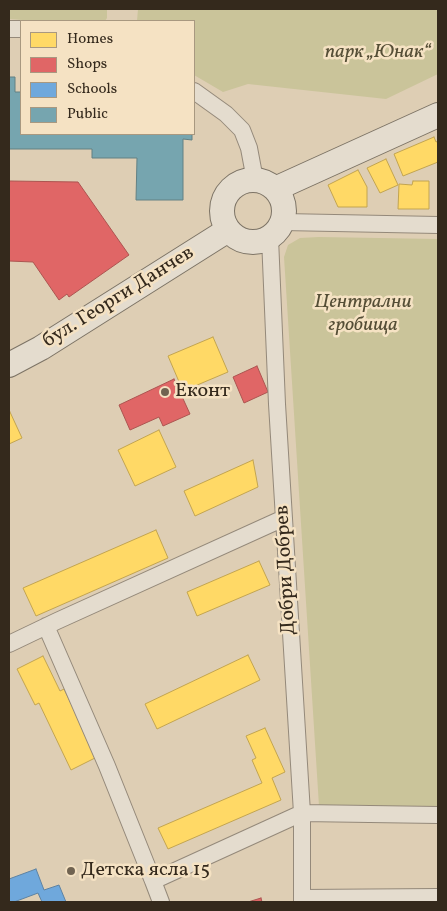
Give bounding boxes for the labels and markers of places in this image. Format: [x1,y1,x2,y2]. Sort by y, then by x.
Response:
place label: Еконт [175,380,230,404]
marker: Еконт [159,386,171,398]
place label: Детска ясла 15 [81,859,210,883]
marker: Детска ясла 15 [65,865,77,877]

